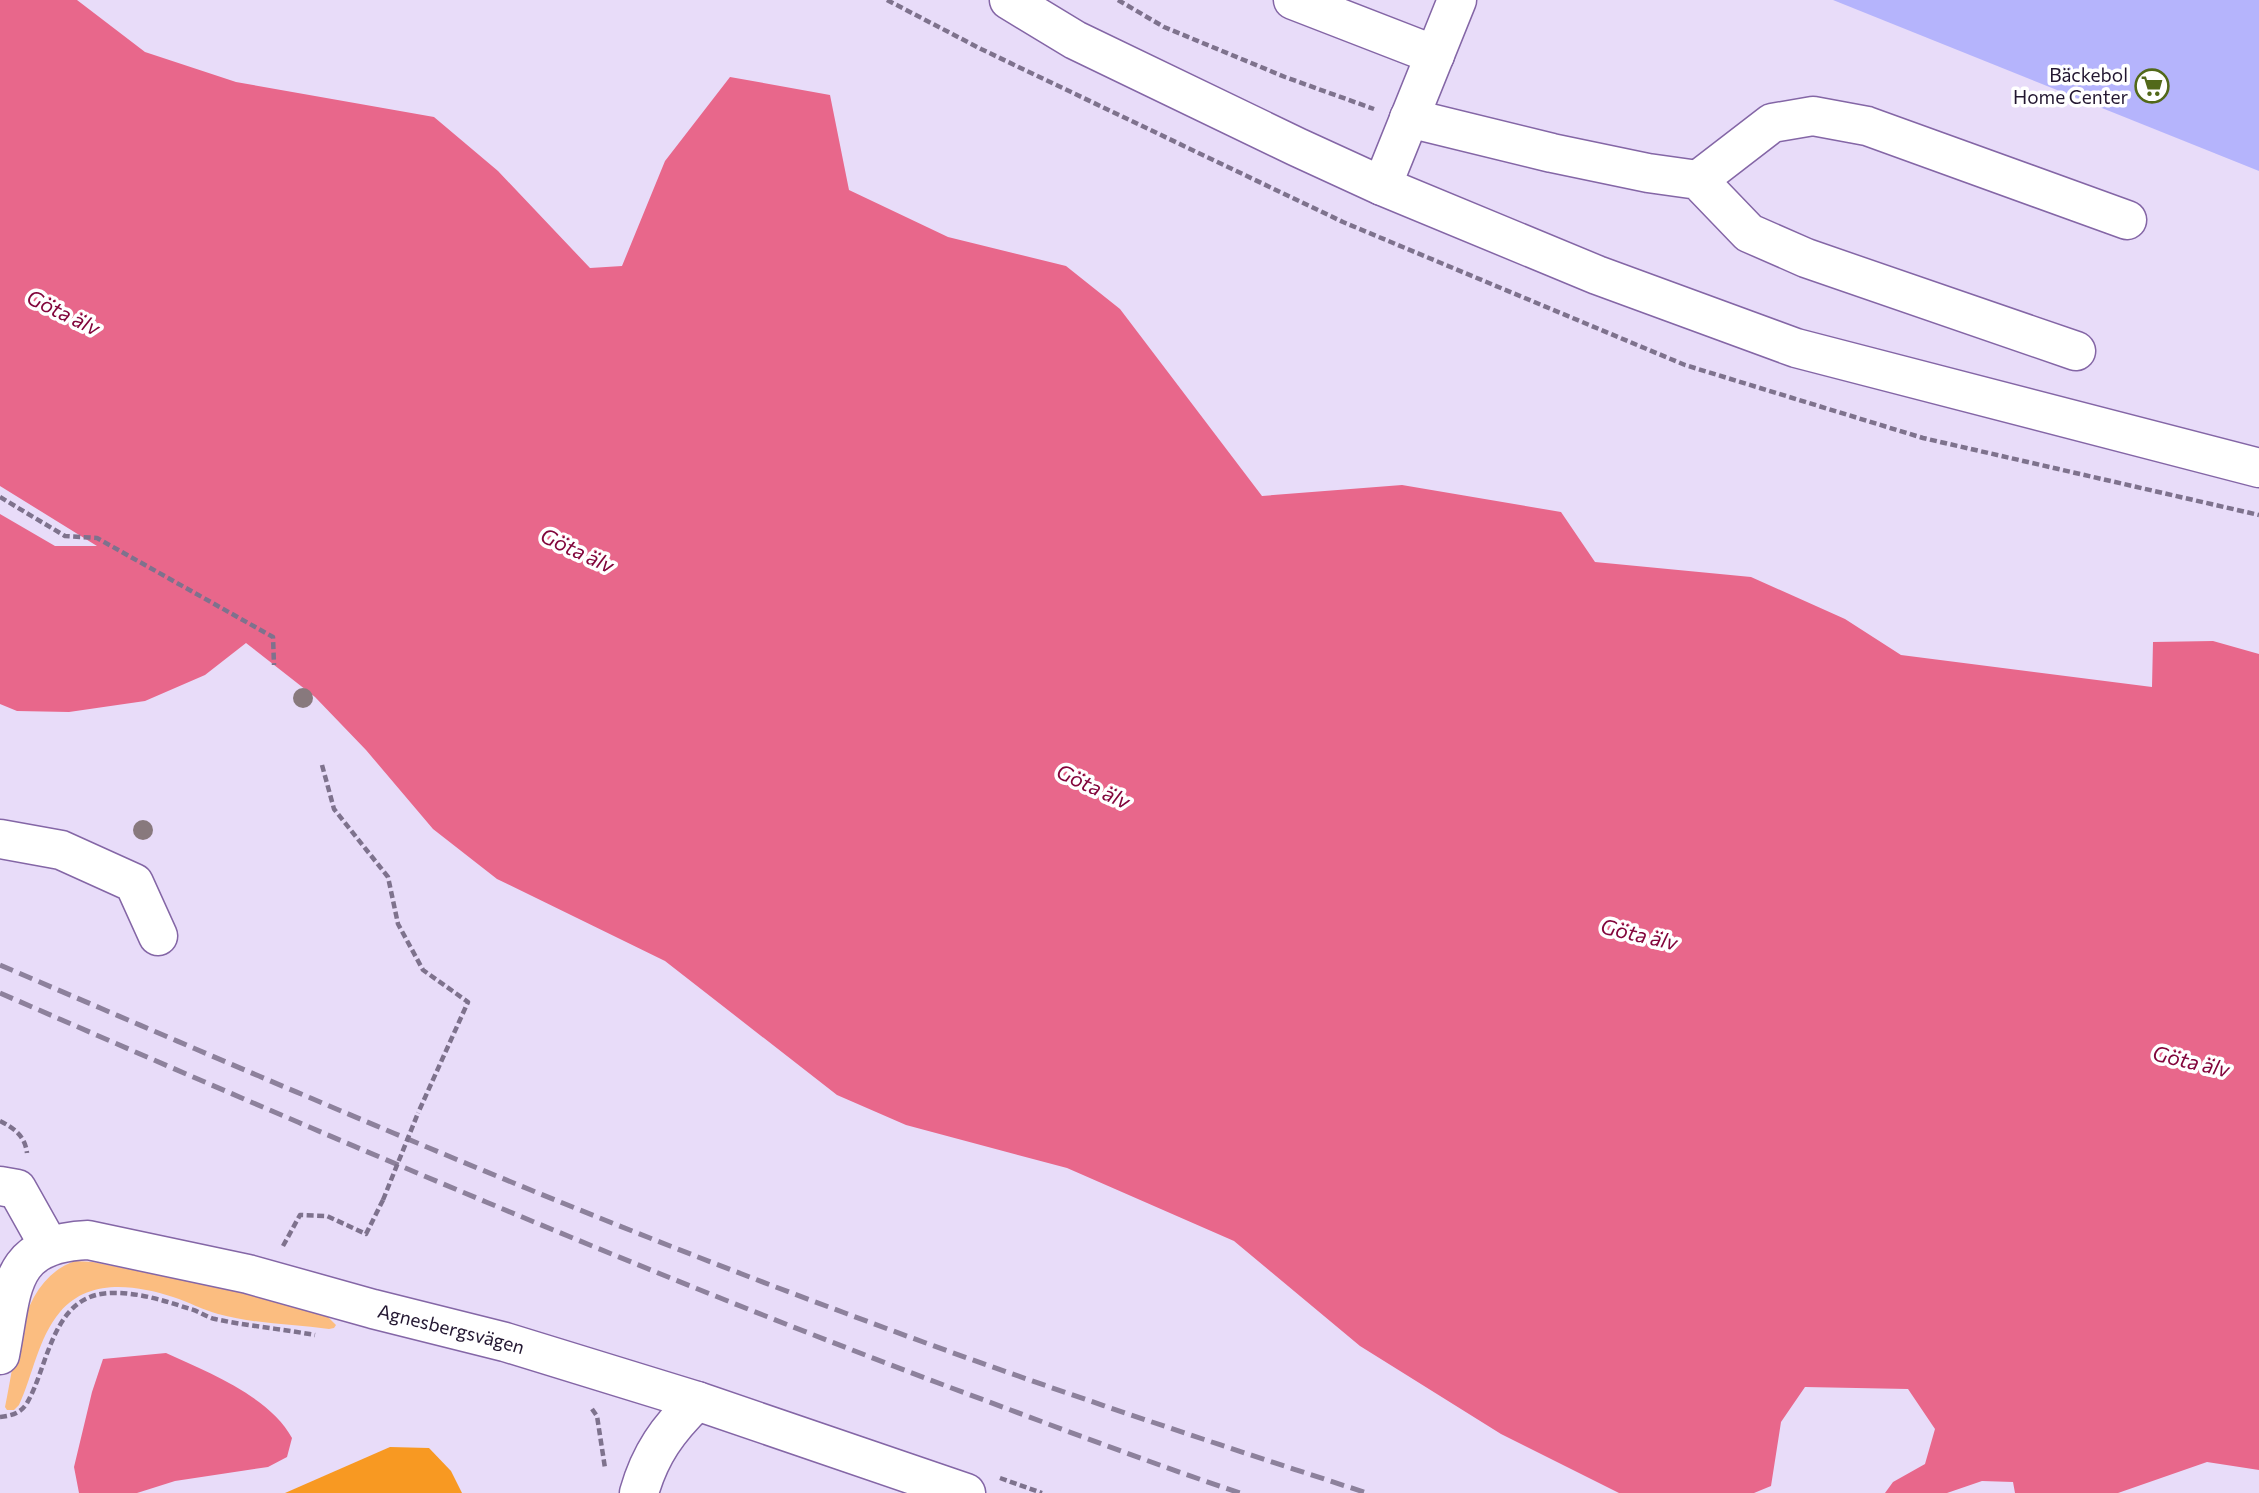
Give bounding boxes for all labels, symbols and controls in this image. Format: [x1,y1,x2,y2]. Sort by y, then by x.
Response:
place label: Bäckebol Home Center [2013,63,2128,108]
supermarket icon: Bäckebol Home Center [2133,67,2171,105]
water label: Göta älv [23,283,105,341]
water label: Göta älv [537,522,619,578]
water label: Göta älv [1053,758,1135,814]
water label: Göta älv [1598,913,1681,955]
water label: Göta älv [2150,1040,2233,1082]
street label: Agnesbergsvägen [375,1299,528,1358]

